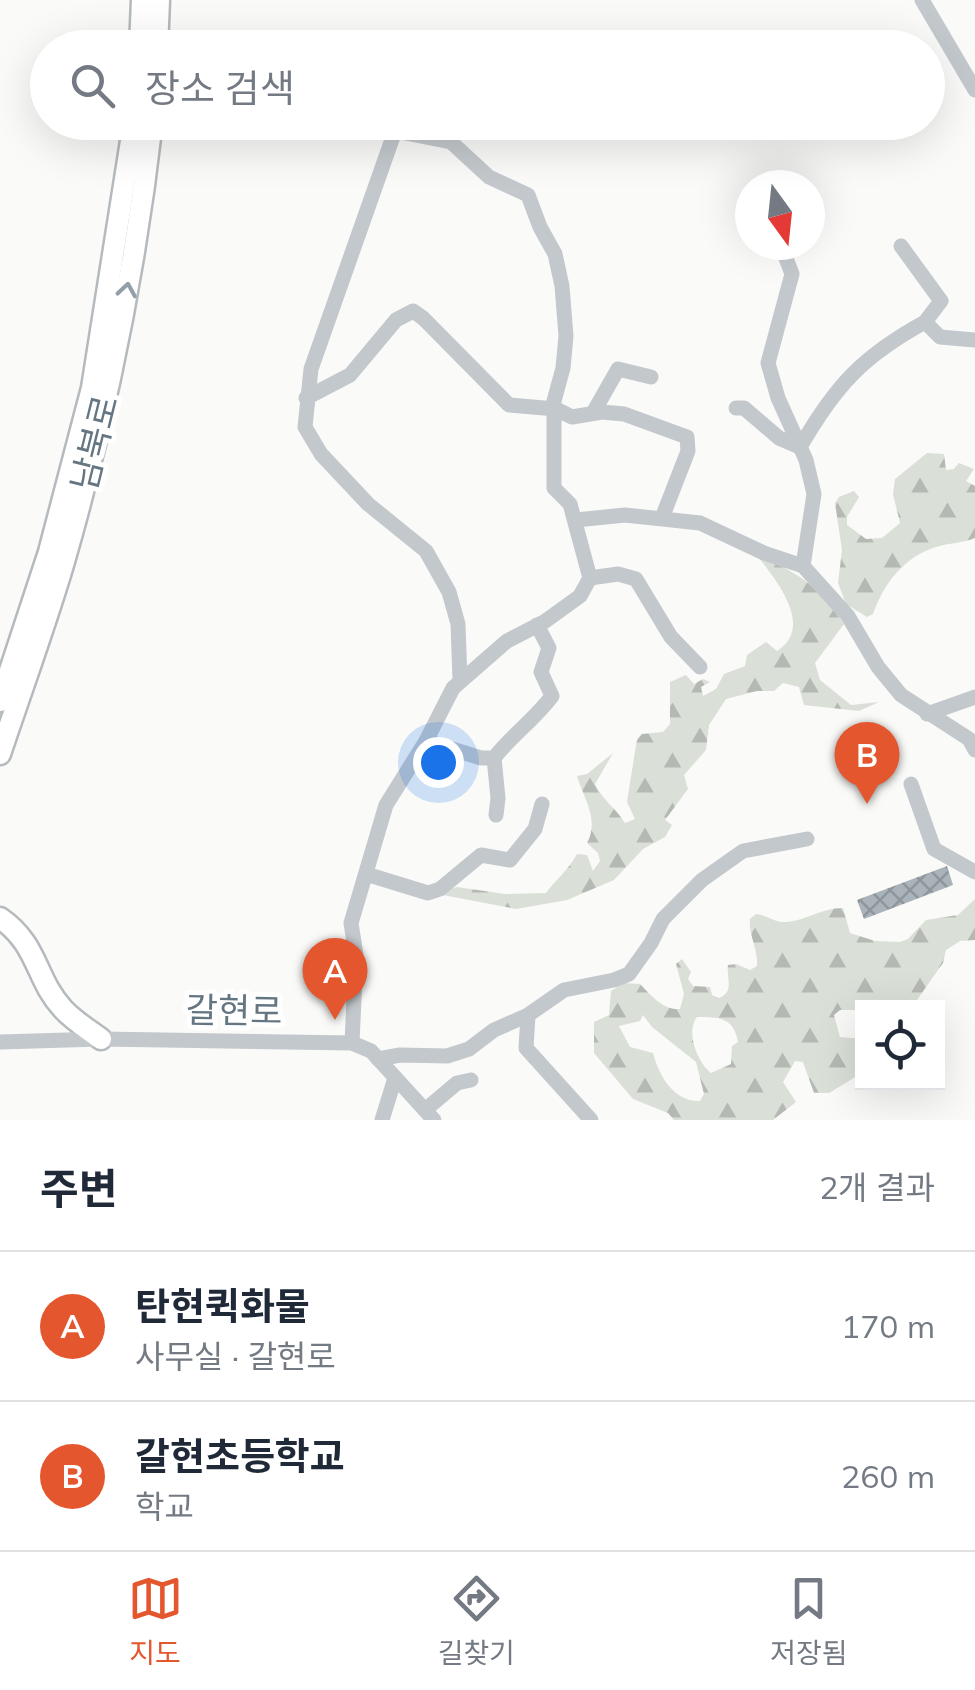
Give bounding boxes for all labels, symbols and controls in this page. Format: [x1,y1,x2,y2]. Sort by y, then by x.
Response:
search box [30,30,945,140]
icon: search [65,58,120,113]
text: 장소 검색 [145,64,295,112]
north arrow [735,170,825,260]
one-way arrow [116,281,137,298]
street label: 남북로 [61,391,127,495]
pin: B [834,722,900,804]
your location [413,737,464,788]
pin: A [302,938,368,1020]
street label: 갈현로 [185,987,283,1033]
map controls [855,1000,945,1090]
button: locate [855,1000,945,1090]
text: 주변 [40,1162,117,1215]
text: 2개 결과 [819,1167,935,1207]
text: 탄현퀵화물 [135,1282,310,1330]
text: A [60,1306,85,1346]
text: 170 m [841,1306,935,1346]
text: 사무실 · 갈현로 [135,1336,336,1376]
text: 갈현초등학교 [135,1432,345,1480]
text: B [61,1456,84,1496]
text: 260 m [841,1456,935,1496]
text: 학교 [135,1486,194,1526]
tab: 지도 [128,1571,183,1671]
tab: 길찾기 [438,1571,515,1671]
tab: 저장됨 [770,1571,847,1671]

